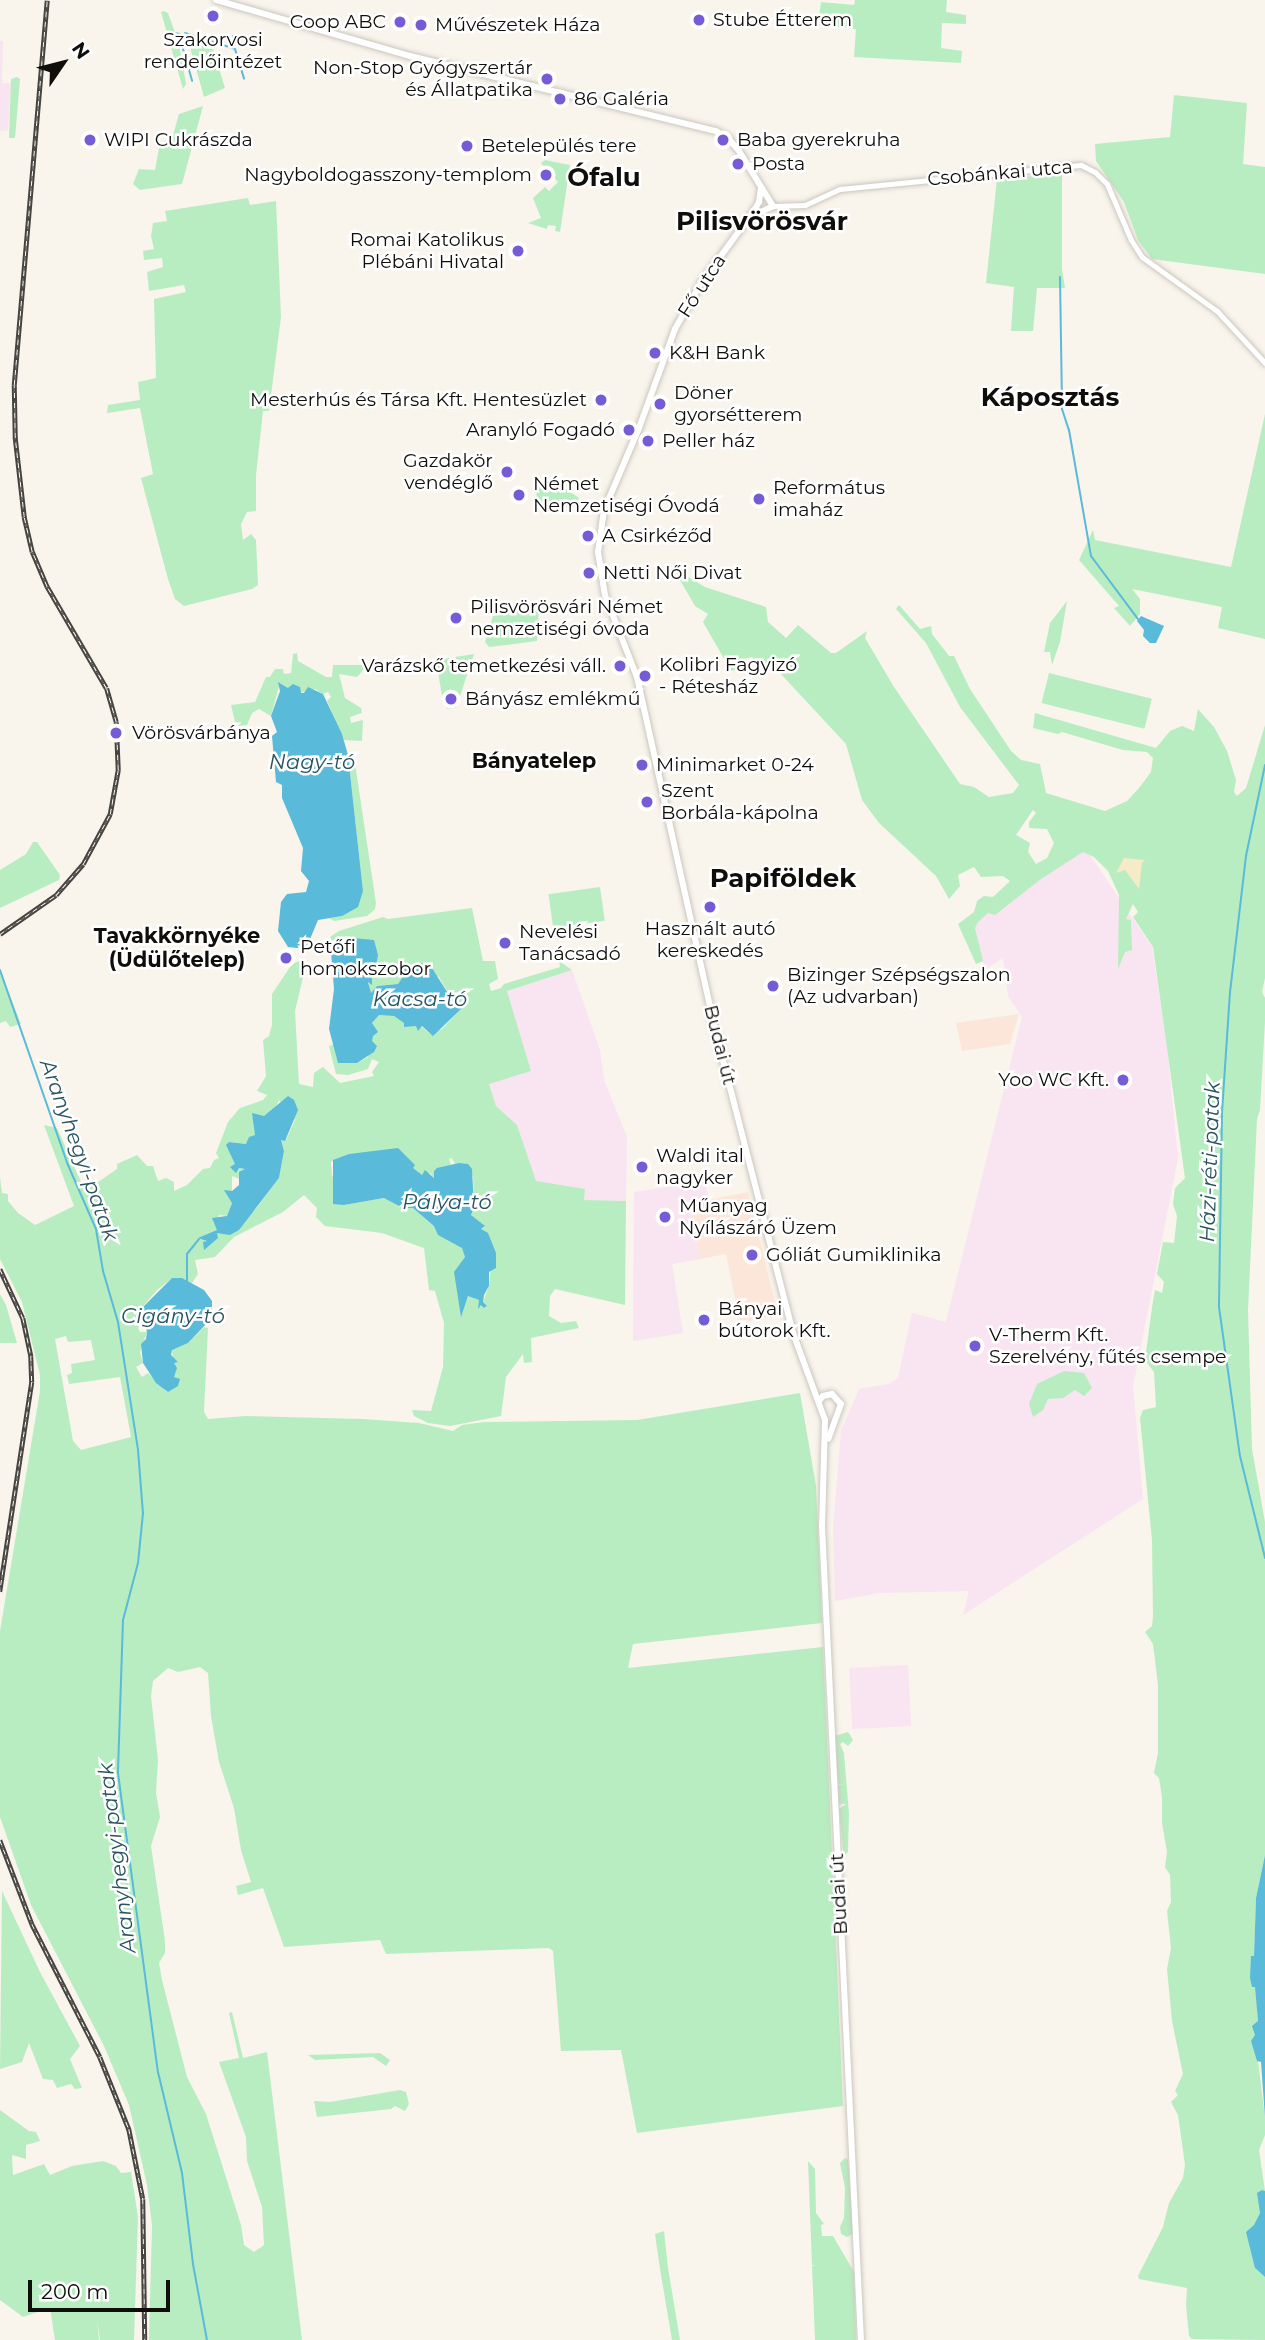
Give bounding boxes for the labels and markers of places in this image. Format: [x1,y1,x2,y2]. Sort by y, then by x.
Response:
marker: Szakorvosi rendelőintézet [203,6,223,26]
place label: Stube Étterem [713,9,852,31]
place label: Coop ABC [290,11,386,33]
marker: Stube Étterem [691,12,707,28]
marker: Coop ABC [392,14,408,30]
place label: Művészetek Háza [435,14,600,36]
marker: Művészetek Háza [413,17,429,33]
place label: Szakorvosi rendelőintézet [144,29,282,73]
place label: Non-Stop Gyógyszertár és Állatpatika [313,57,533,101]
marker: Non-Stop Gyógyszertár és Állatpatika [539,71,555,87]
place label: 86 Galéria [574,88,669,110]
marker: 86 Galéria [552,91,568,107]
place label: WIPI Cukrászda [104,129,253,151]
place label: Baba gyerekruha [737,129,900,151]
marker: WIPI Cukrászda [82,132,98,148]
marker: Baba gyerekruha [715,132,731,148]
place label: Betelepülés tere [481,135,636,157]
marker: Betelepülés tere [459,138,475,154]
place label: Posta [752,153,805,175]
marker: Posta [730,156,746,172]
place label: Nagyboldogasszony-templom [244,164,532,186]
marker: Nagyboldogasszony-templom [538,167,554,183]
place label: Romai Katolikus Plébáni Hivatal [350,229,504,273]
marker: Romai Katolikus Plébáni Hivatal [510,243,526,259]
place label: K&H Bank [669,342,765,364]
marker: K&H Bank [647,345,663,361]
place label: Döner gyorsétterem [674,382,802,426]
place label: Mesterhús és Társa Kft. Hentesüzlet [250,389,587,411]
marker: Mesterhús és Társa Kft. Hentesüzlet [593,392,609,408]
marker: Döner gyorsétterem [652,396,668,412]
place label: Aranyló Fogadó [466,419,615,441]
marker: Aranyló Fogadó [621,422,637,438]
place label: Peller ház [662,430,755,452]
marker: Peller ház [640,433,656,449]
place label: Gazdakör vendéglő [403,450,493,494]
marker: Gazdakör vendéglő [499,464,515,480]
place label: Német Nemzetiségi Óvodá [533,473,720,517]
place label: Református imaház [773,477,885,521]
marker: Német Nemzetiségi Óvodá [511,487,527,503]
marker: Református imaház [751,491,767,507]
place label: A Csirkéződ [602,525,712,547]
marker: A Csirkéződ [580,528,596,544]
place label: Netti Női Divat [603,562,742,584]
marker: Netti Női Divat [581,565,597,581]
place label: Pilisvörösvári Német nemzetiségi óvoda [470,596,663,640]
marker: Pilisvörösvári Német nemzetiségi óvoda [448,610,464,626]
place label: Kolibri Fagyizó - Rétesház [659,654,797,698]
place label: Varázskő temetkezési váll. [361,655,606,677]
marker: Varázskő temetkezési váll. [612,658,628,674]
marker: Kolibri Fagyizó - Rétesház [637,668,653,684]
place label: Bányász emlékmű [465,688,640,710]
marker: Bányász emlékmű [443,691,459,707]
place label: Vörösvárbánya [132,722,271,744]
marker: Vörösvárbánya [106,723,126,743]
place label: Minimarket 0-24 [656,754,814,776]
marker: Minimarket 0-24 [634,757,650,773]
place label: Szent Borbála-kápolna [661,780,819,824]
marker: Szent Borbála-kápolna [639,794,655,810]
marker: Használt autó kereskedés [702,899,718,915]
place label: Használt autó kereskedés [645,918,775,962]
place label: Nevelési Tanácsadó [519,921,621,965]
marker: Nevelési Tanácsadó [497,935,513,951]
place label: Petőfi homokszobor [300,936,431,980]
marker: Petőfi homokszobor [278,950,294,966]
place label: Bizinger Szépségszalon (Az udvarban) [787,964,1011,1008]
marker: Bizinger Szépségszalon (Az udvarban) [765,978,781,994]
place label: Yoo WC Kft. [998,1069,1109,1091]
marker: Yoo WC Kft. [1115,1072,1131,1088]
place label: Waldi ital nagyker [656,1145,744,1189]
marker: Waldi ital nagyker [634,1159,650,1175]
place label: Műanyag Nyílászáró Üzem [679,1195,837,1239]
marker: Műanyag Nyílászáró Üzem [657,1209,673,1225]
place label: Góliát Gumiklinika [766,1244,941,1266]
marker: Góliát Gumiklinika [744,1247,760,1263]
place label: Bányai bútorok Kft. [718,1298,830,1342]
marker: Bányai bútorok Kft. [696,1312,712,1328]
place label: V-Therm Kft. Szerelvény, fűtés csempe [989,1324,1227,1368]
marker: V-Therm Kft. Szerelvény, fűtés csempe [967,1338,983,1354]

